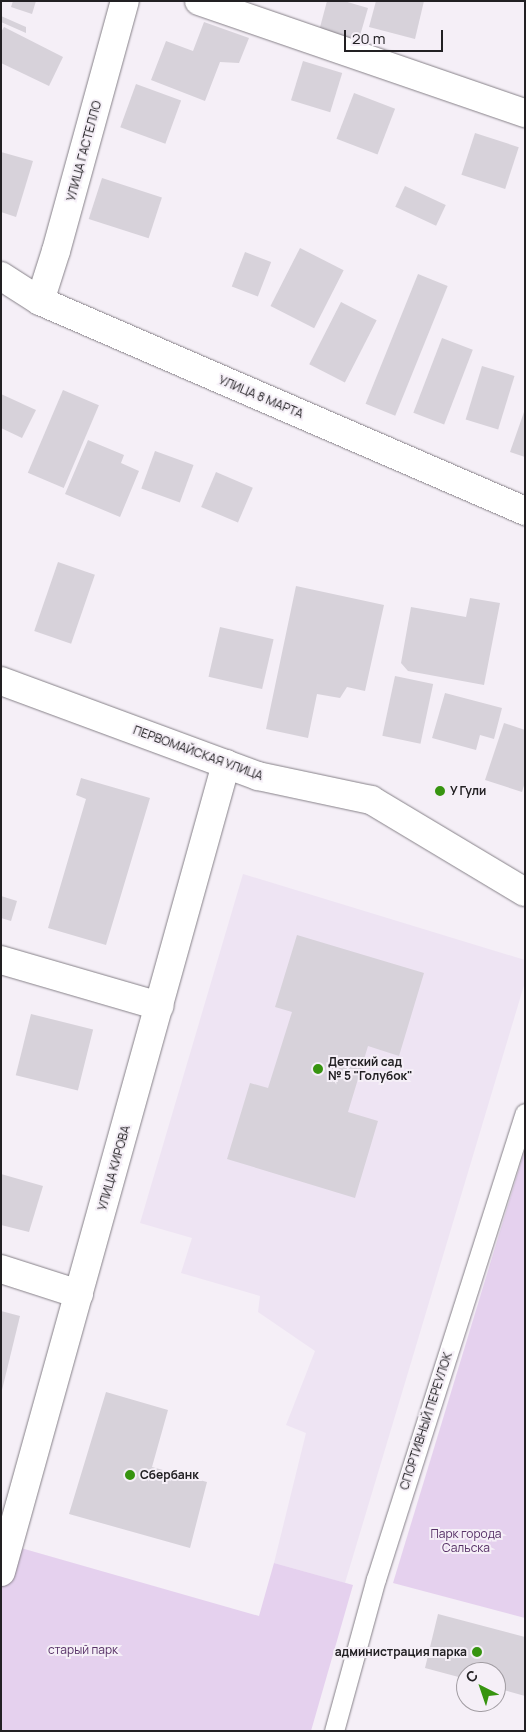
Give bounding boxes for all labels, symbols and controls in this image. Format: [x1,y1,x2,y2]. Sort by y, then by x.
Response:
scale bar [346,20,445,52]
text: 20 m [352,28,385,49]
street label: УЛИЦА ГАСТЕЛЛО [64,99,104,203]
street label: УЛИЦА 8 МАРТА [216,373,306,421]
street label: ПЕРВОМАЙСКАЯ УЛИЦА [131,723,265,783]
place label: У Гули [450,784,487,798]
marker: У Гули [434,785,446,797]
place label: Детский сад № 5 "Голубок" [328,1055,413,1083]
marker: Детский сад № 5 "Голубок" [312,1063,324,1075]
street label: УЛИЦА КИРОВА [95,1124,133,1212]
street label: СПОРТИВНЫЙ ПЕРЕУЛОК [397,1350,455,1492]
place label: Сбербанк [140,1468,199,1482]
marker: Сбербанк [124,1469,136,1481]
park label: Парк города Сальска [430,1527,502,1555]
park label: старый парк [48,1643,118,1657]
place label: администрация парка [335,1645,467,1659]
marker: администрация парка [471,1646,483,1658]
north arrow [456,1662,506,1712]
text: С [461,1665,482,1687]

